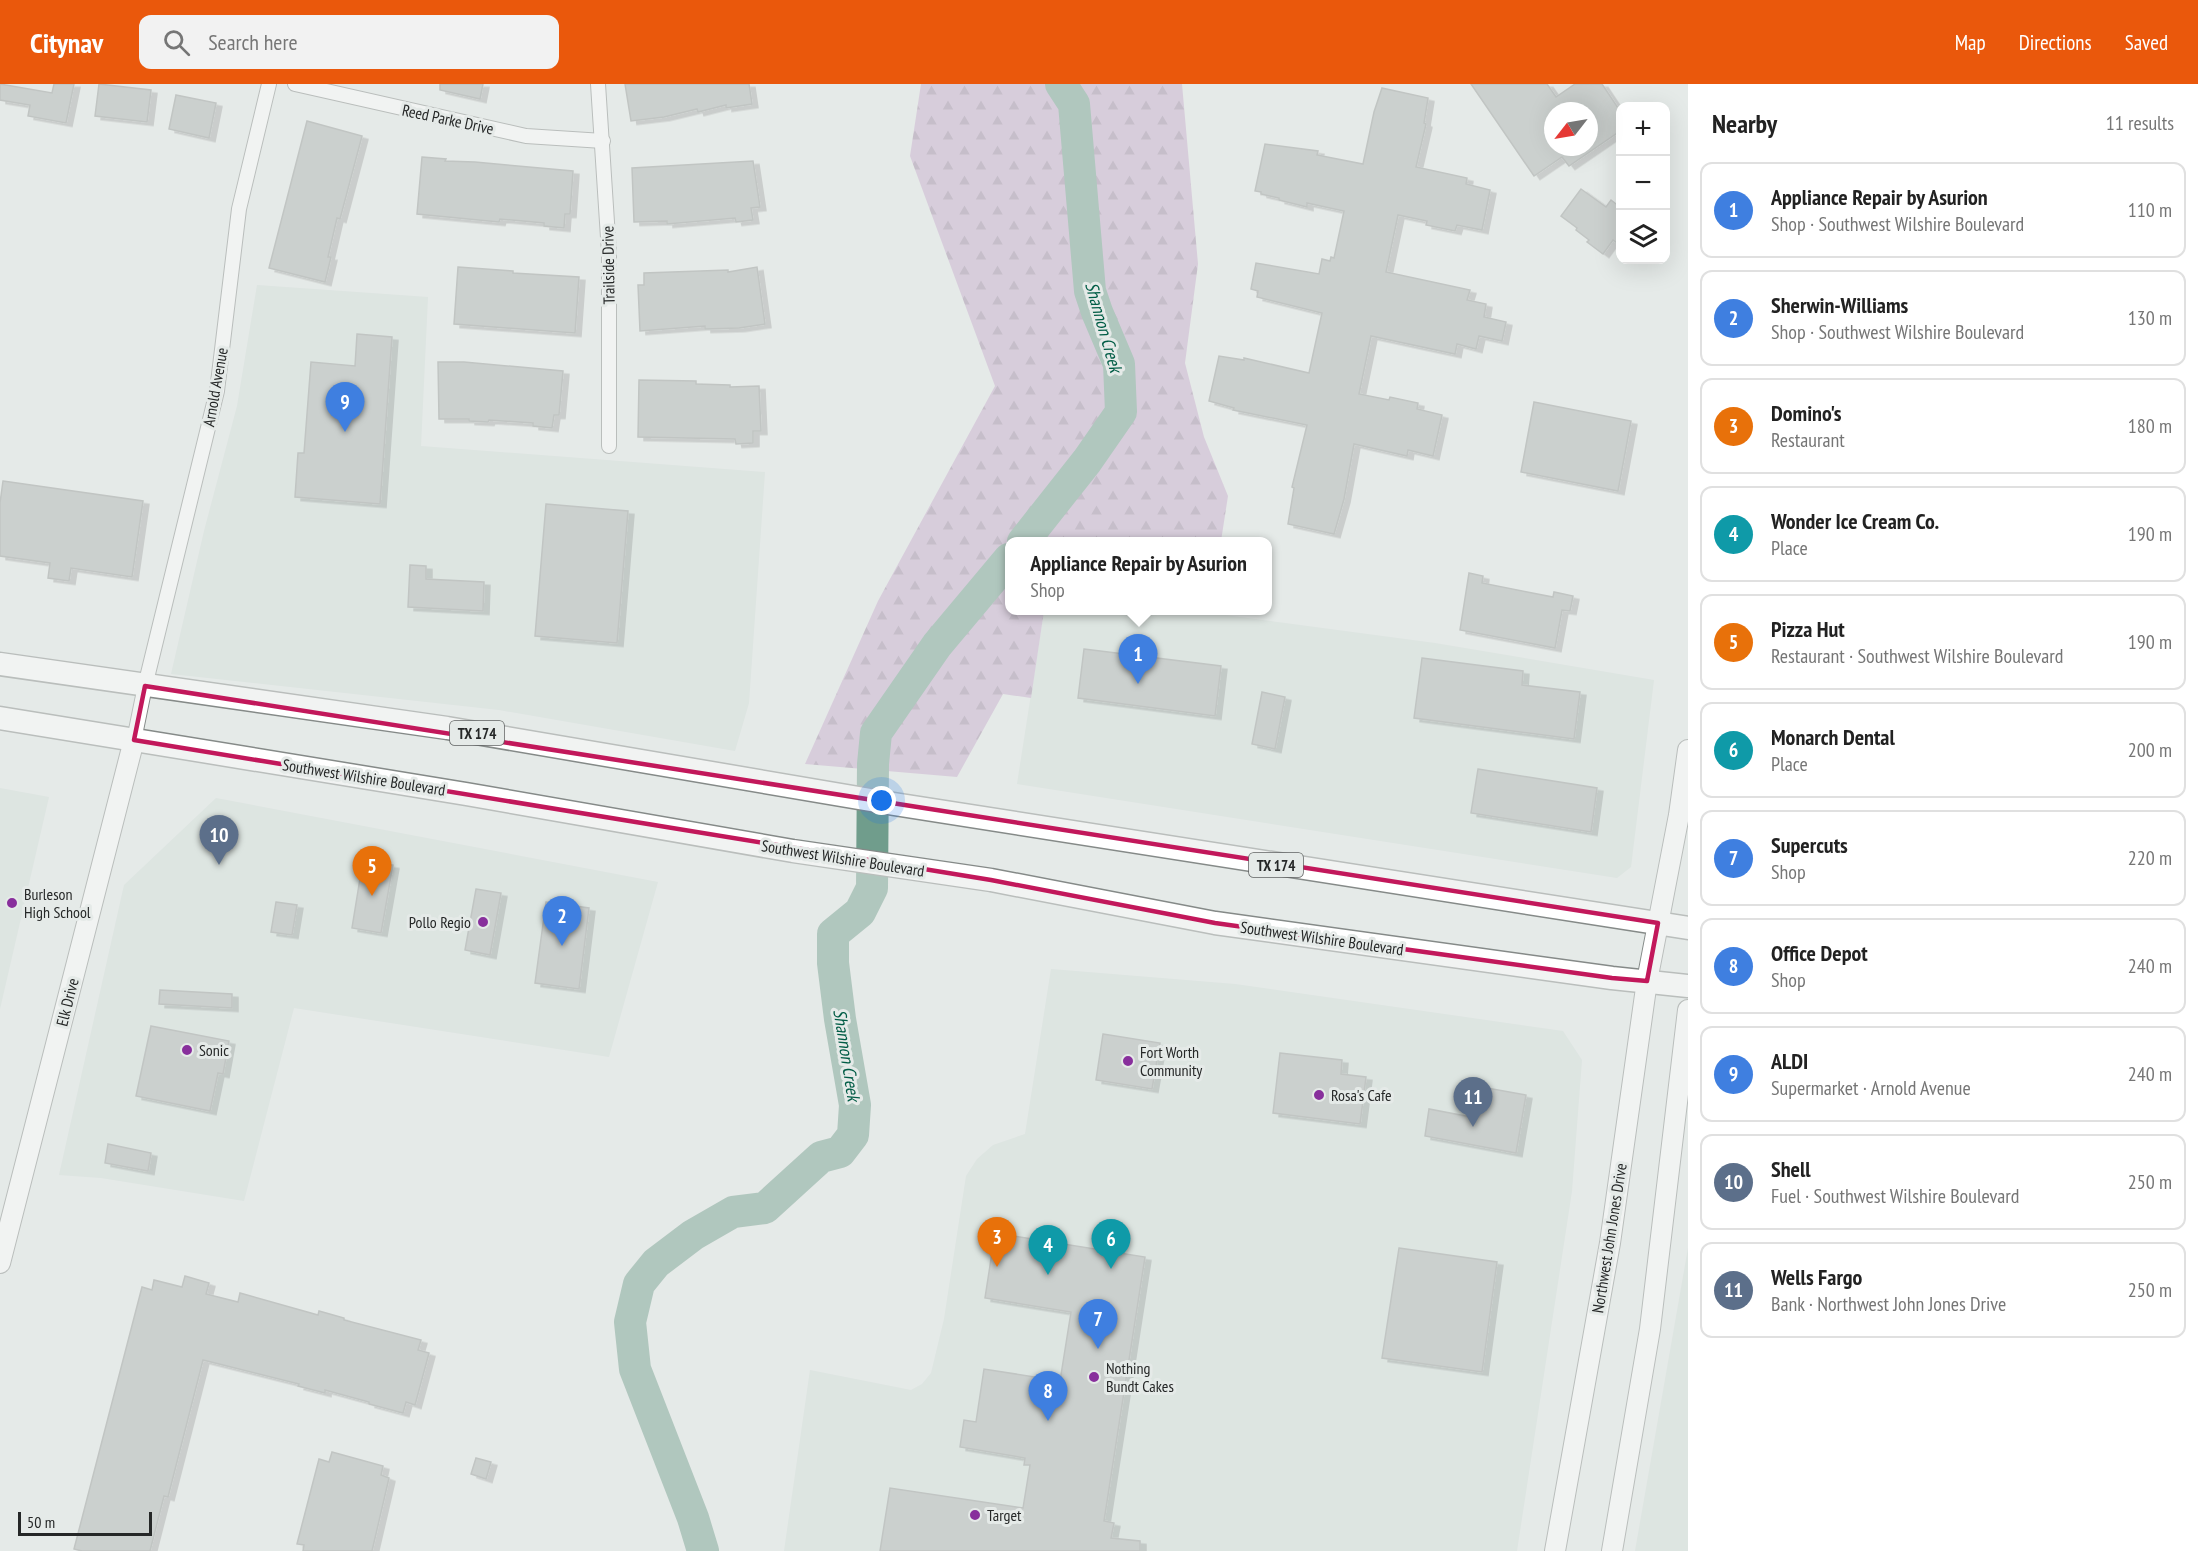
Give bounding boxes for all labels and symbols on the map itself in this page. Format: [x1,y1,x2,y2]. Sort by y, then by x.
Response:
street label: Reed Parke Drive [400,100,496,138]
north arrow [1544,102,1598,156]
street label: Trailside Drive [597,226,619,304]
water label: Shannon Creek [1080,279,1128,377]
street label: Arnold Avenue [198,346,232,428]
pin: 9 [326,382,364,432]
pin: 1 [1118,634,1158,684]
road number: TX 174 [450,721,504,745]
street label: Southwest Wilshire Boulevard [281,754,447,800]
your location [867,786,896,815]
pin: 10 [200,816,238,865]
street label: Southwest Wilshire Boulevard [760,835,926,881]
pin: 5 [352,846,392,896]
road number: TX 174 [1249,853,1303,877]
place label: Burleson High School [24,884,91,922]
marker: Burleson High School [5,896,19,910]
pin: 2 [542,896,582,946]
place label: Pollo Regio [409,912,471,932]
marker: Pollo Regio [476,915,490,929]
street label: Southwest Wilshire Boulevard [1239,917,1405,959]
street label: Elk Drive [51,976,83,1028]
water label: Shannon Creek [828,1007,866,1105]
place label: Sonic [199,1040,229,1060]
place label: Fort Worth Community [1140,1042,1202,1080]
marker: Sonic [180,1043,194,1057]
marker: Fort Worth Community [1121,1054,1135,1068]
pin: 11 [1454,1078,1492,1127]
place label: Rosa's Cafe [1331,1085,1392,1105]
marker: Rosa's Cafe [1312,1088,1326,1102]
street label: Northwest John Jones Drive [1587,1162,1631,1314]
pin: 3 [978,1218,1016,1267]
pin: 6 [1092,1220,1130,1269]
pin: 4 [1028,1226,1068,1275]
pin: 7 [1078,1300,1118,1349]
place label: Nothing Bundt Cakes [1106,1358,1174,1396]
marker: Nothing Bundt Cakes [1087,1370,1101,1384]
pin: 8 [1028,1372,1068,1421]
place label: Target [987,1505,1022,1525]
marker: Target [968,1508,982,1522]
scale bar [18,1509,152,1536]

